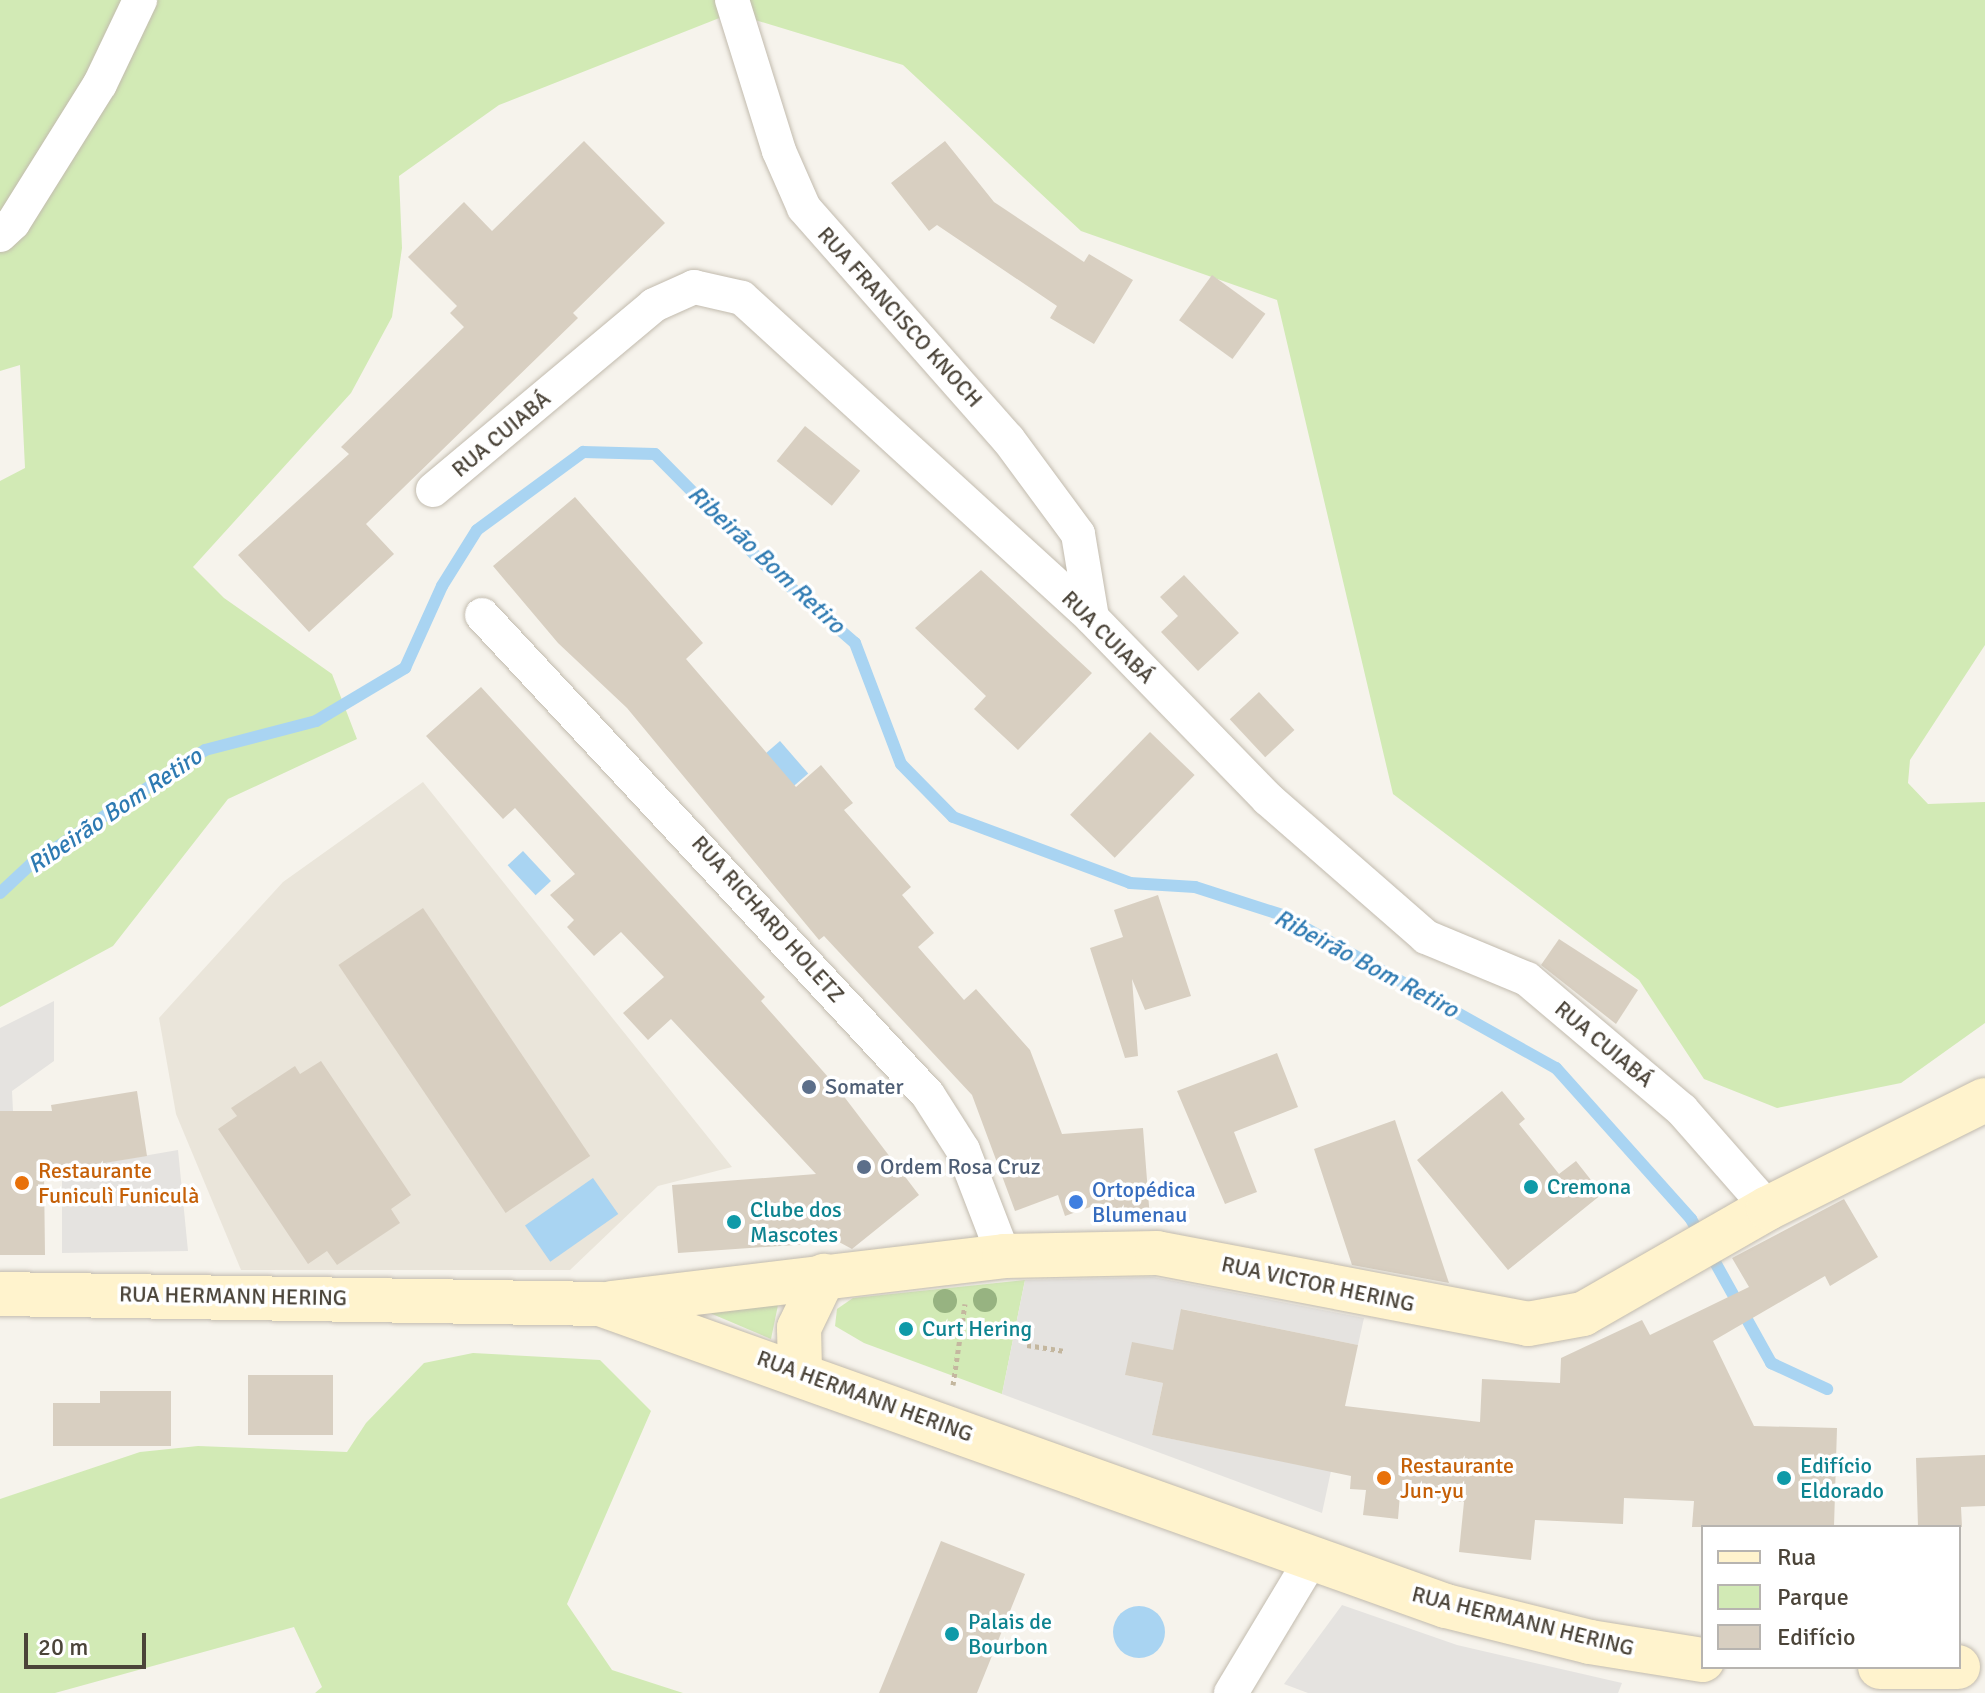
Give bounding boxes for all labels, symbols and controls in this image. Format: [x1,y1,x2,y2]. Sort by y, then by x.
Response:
street label: RUA FRANCISCO KNOCH [812,221,988,413]
street label: RUA CUIABÁ [446,385,556,483]
water label: Ribeirão Bom Retiro [682,480,850,640]
street label: RUA CUIABÁ [1056,585,1160,689]
water label: Ribeirão Bom Retiro [22,742,208,880]
street label: RUA RICHARD HOLETZ [686,830,850,1008]
water label: Ribeirão Bom Retiro [1269,903,1463,1025]
street label: RUA CUIABÁ [1549,995,1659,1093]
place label: Somater [825,1074,904,1100]
marker: Somater [800,1078,818,1096]
place label: Ordem Rosa Cruz [880,1154,1041,1180]
place label: Restaurante Funiculì Funiculà [38,1157,199,1208]
marker: Ordem Rosa Cruz [855,1158,873,1176]
marker: Restaurante Funiculì Funiculà [13,1174,31,1192]
place label: Cremona [1547,1174,1631,1200]
place label: Ortopédica Blumenau [1092,1176,1196,1228]
marker: Cremona [1522,1178,1540,1196]
marker: Ortopédica Blumenau [1067,1193,1085,1211]
place label: Clube dos Mascotes [750,1196,842,1248]
marker: Clube dos Mascotes [725,1213,743,1231]
street label: RUA VICTOR HERING [1219,1251,1417,1317]
street label: RUA HERMANN HERING [119,1281,347,1311]
place label: Curt Hering [922,1316,1032,1342]
marker: Curt Hering [897,1320,915,1338]
street label: RUA HERMANN HERING [753,1345,977,1447]
place label: Restaurante Jun-yu [1400,1452,1514,1504]
place label: Edifício Eldorado [1800,1452,1884,1504]
marker: Restaurante Jun-yu [1375,1469,1393,1487]
marker: Edifício Eldorado [1775,1469,1793,1487]
legend [1701,1525,1961,1669]
text: Rua [1777,1542,1816,1572]
street label: RUA HERMANN HERING [1409,1581,1637,1661]
text: Parque [1777,1582,1849,1612]
place label: Palais de Bourbon [968,1608,1052,1660]
scale bar [28,1617,150,1667]
text: Edifício [1777,1622,1855,1652]
marker: Palais de Bourbon [943,1625,961,1643]
text: 20 m [38,1632,88,1662]

